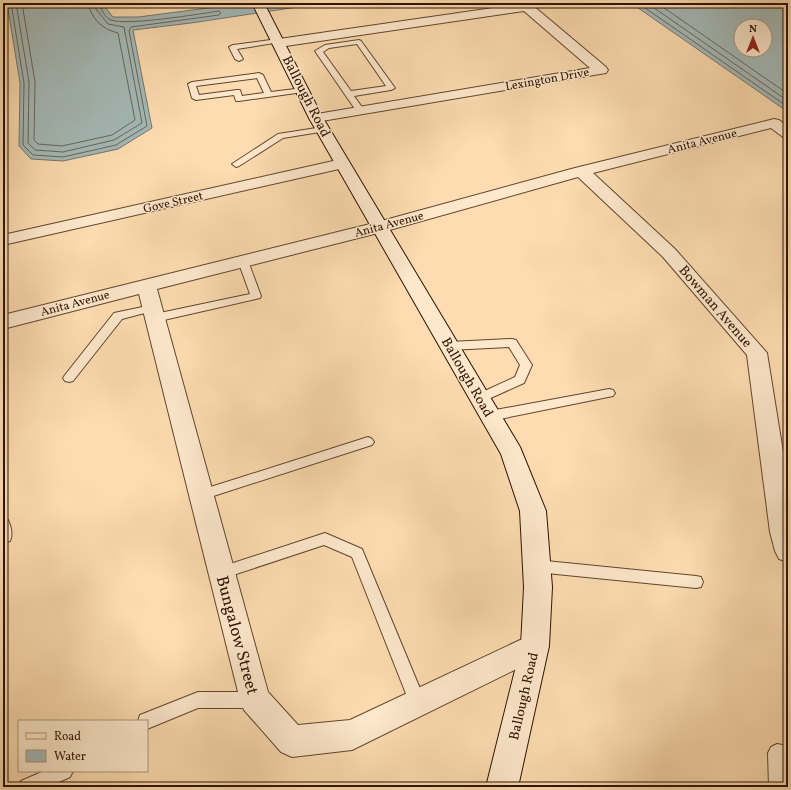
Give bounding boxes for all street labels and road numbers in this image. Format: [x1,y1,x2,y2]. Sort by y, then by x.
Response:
street label: Ballough Road [277,53,334,141]
street label: Lexington Drive [504,65,591,95]
street label: Anita Avenue [666,126,739,158]
street label: Gove Street [142,188,205,218]
street label: Anita Avenue [353,208,426,242]
street label: Bowman Avenue [674,262,756,352]
street label: Anita Avenue [39,287,112,321]
street label: Ballough Road [436,334,497,421]
street label: Bungalow Street [210,573,263,697]
street label: Ballough Road [505,651,544,742]

